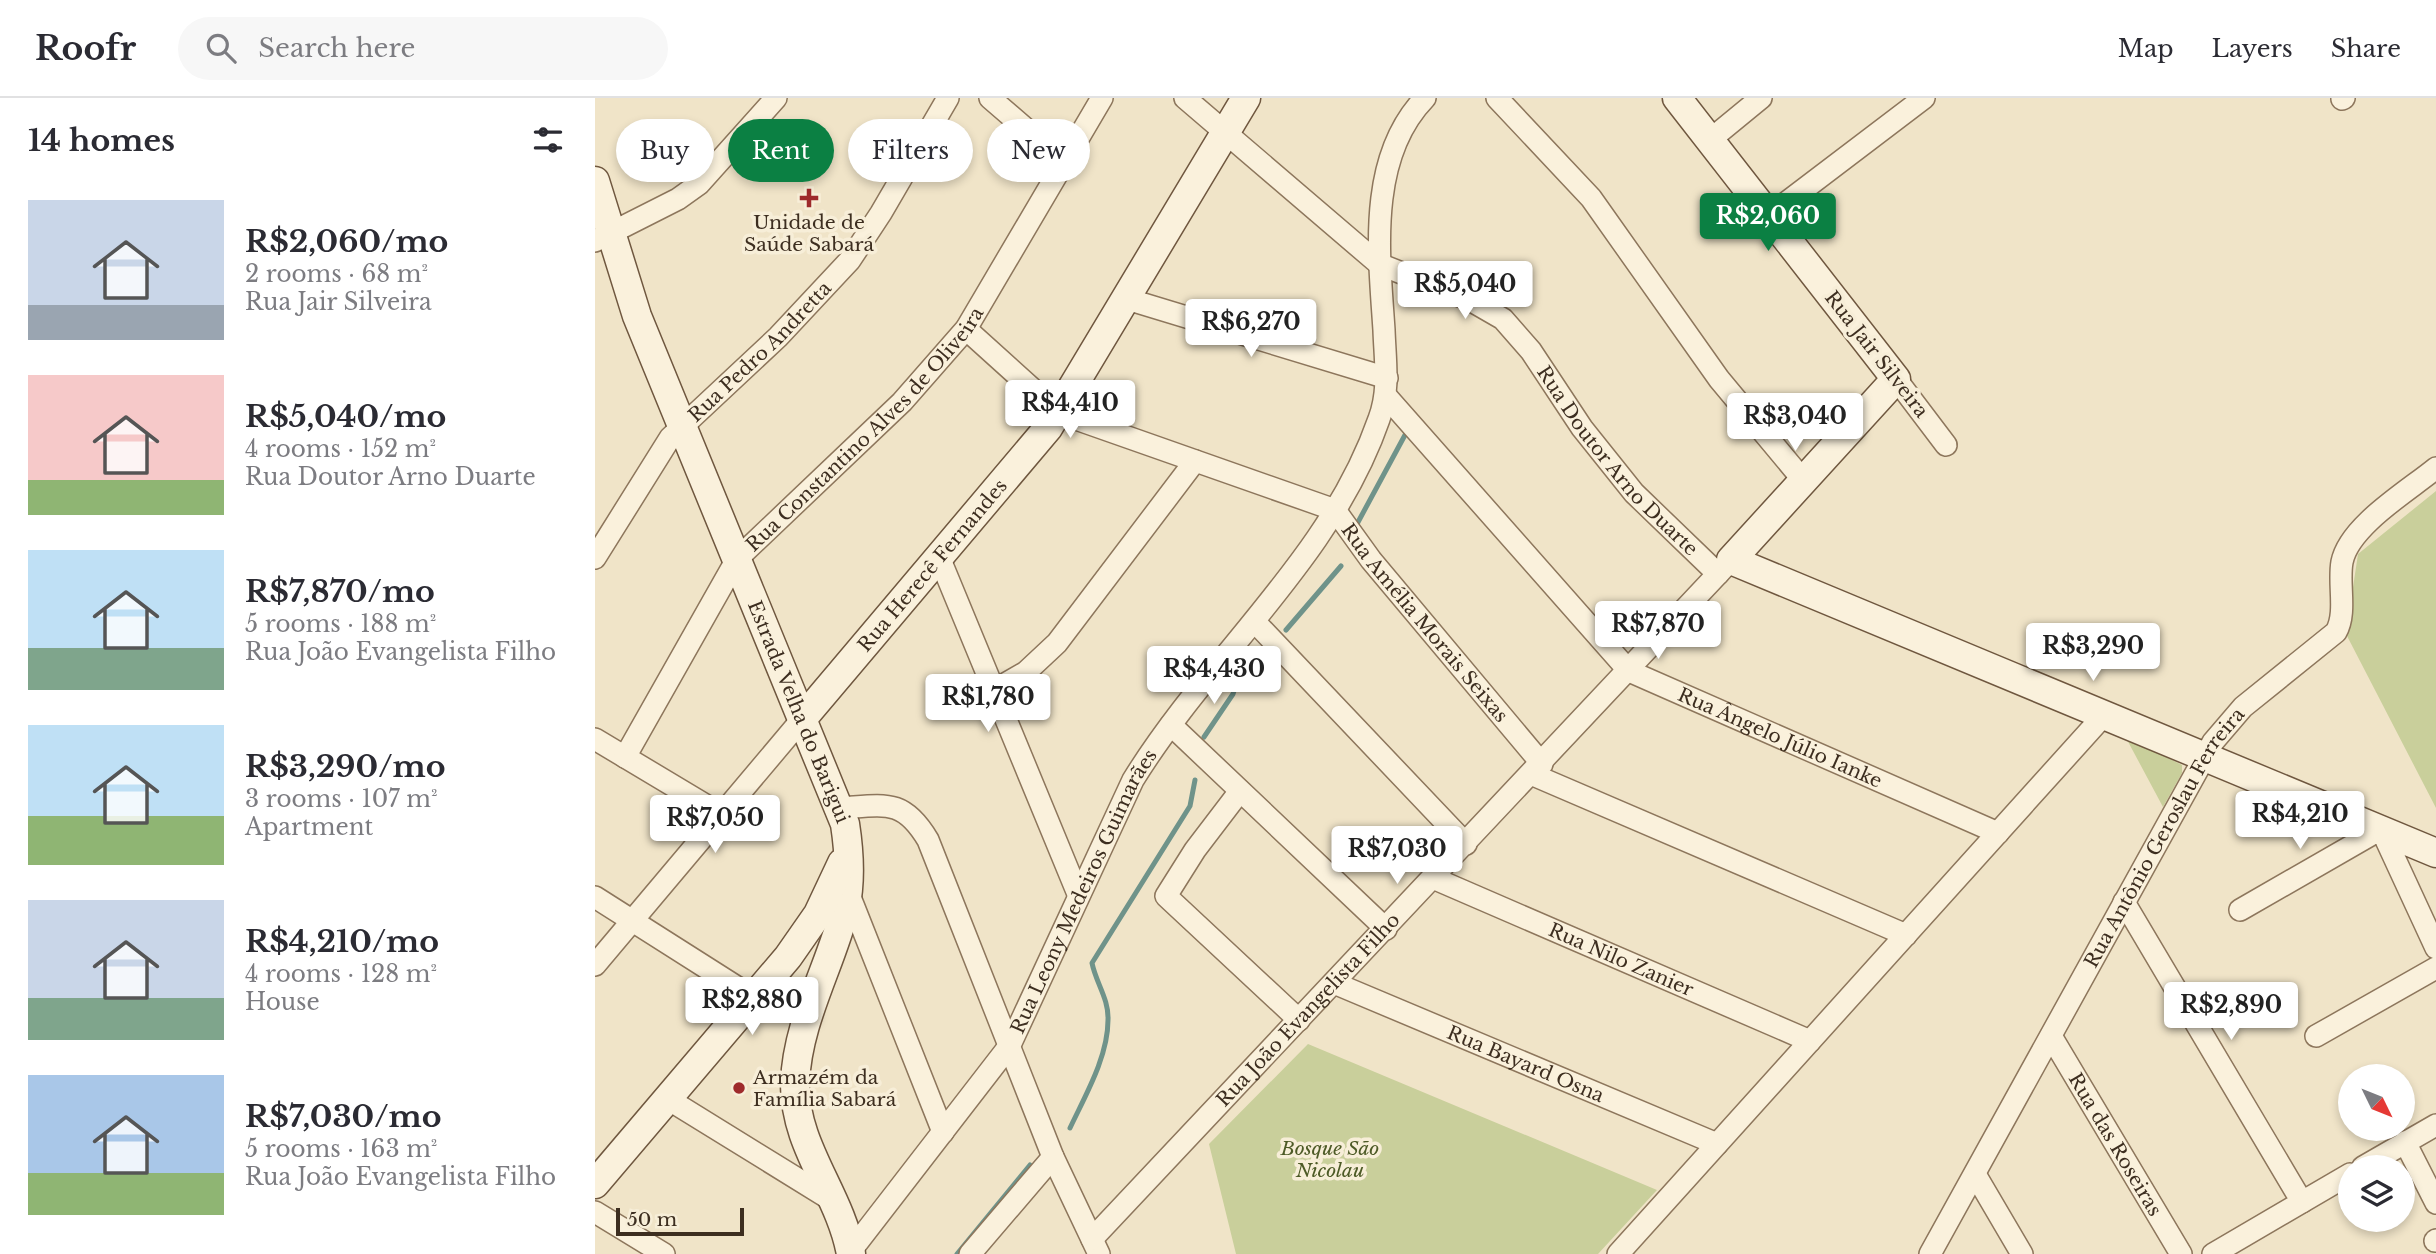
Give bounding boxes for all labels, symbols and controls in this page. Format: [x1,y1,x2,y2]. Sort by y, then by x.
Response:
search box [178,17,668,80]
text: Roofr [35,28,136,69]
icon: search [202,29,240,67]
text: Search here [258,32,416,64]
text: Map [2118,34,2174,63]
text: Layers [2212,34,2293,63]
text: Share [2331,34,2401,63]
chip: Buy [616,119,714,182]
chip: Rent [728,119,834,182]
chip: Filters [848,119,973,182]
chip: New [987,119,1090,182]
icon: filters [529,121,567,159]
text: 14 homes [28,122,175,159]
marker: Unidade de Saúde Sabará [799,188,819,208]
pin: R$2,060 [1703,194,1833,253]
text: R$2,060 [1716,202,1820,230]
place label: Unidade de Saúde Sabará [744,211,874,256]
text: R$2,060/mo [245,223,448,260]
icon: home [84,228,168,312]
text: 2 rooms · 68 m² [245,260,428,288]
pin: R$5,040 [1400,262,1530,321]
text: R$5,040 [1414,270,1516,298]
street label: Rua Pedro Andretta [684,276,836,427]
street label: Rua Jair Silveira [1820,286,1933,423]
text: Rua Jair Silveira [245,288,432,316]
pin: R$6,270 [1186,300,1316,359]
street label: Rua Constantino Alves de Oliveira [741,303,989,556]
text: R$6,270 [1201,308,1301,336]
street label: Rua Doutor Arno Duarte [1532,362,1703,560]
pin: R$4,410 [1005,380,1135,440]
text: R$4,410 [1021,389,1119,417]
pin: R$3,040 [1730,394,1860,453]
text: R$5,040/mo [245,398,446,435]
text: R$3,040 [1743,402,1847,430]
icon: home [84,403,168,487]
text: 4 rooms · 152 m² [245,435,436,463]
text: Rua Doutor Arno Duarte [245,463,536,491]
street label: Rua Herecê Fernandes [853,475,1012,657]
street label: Rua Amélia Morais Seixas [1336,519,1513,727]
text: R$7,870/mo [245,573,435,610]
icon: home [84,578,168,662]
street label: Estrada Velha do Barigui [743,597,855,827]
pin: R$7,870 [1593,602,1723,661]
text: 5 rooms · 188 m² [245,610,436,638]
text: R$7,870 [1611,610,1705,638]
pin: R$3,290 [2028,624,2158,683]
text: R$3,290 [2042,632,2144,660]
text: Rua João Evangelista Filho [245,638,556,666]
pin: R$4,430 [1149,646,1279,706]
text: R$4,430 [1163,655,1265,683]
pin: R$1,780 [923,674,1053,734]
text: R$1,780 [941,683,1035,711]
street label: Rua Ângelo Júlio Ianke [1674,683,1886,793]
street label: Rua Antônio Geroslau Ferreira [2080,703,2250,972]
street label: Rua Leony Medeiros Guimarães [1006,745,1162,1037]
text: R$3,290/mo [245,748,445,785]
icon: home [84,753,168,837]
text: 3 rooms · 107 m² [245,785,438,813]
pin: R$4,210 [2235,792,2365,851]
pin: R$7,050 [650,796,780,855]
text: R$4,210 [2251,800,2349,828]
text: R$7,050 [666,804,764,832]
text: Apartment [245,813,373,841]
pin: R$7,030 [1332,826,1462,886]
text: R$7,030 [1347,835,1447,863]
street label: Rua João Evangelista Filho [1212,908,1405,1111]
street label: Rua Nilo Zanier [1545,918,1697,1001]
text: R$4,210/mo [245,923,439,960]
icon: home [84,928,168,1012]
text: 4 rooms · 128 m² [245,960,437,988]
pin: R$2,880 [687,978,817,1037]
pin: R$2,890 [2166,982,2296,1042]
text: R$2,880 [701,986,803,1014]
text: House [245,988,320,1016]
text: R$2,890 [2180,991,2282,1019]
street label: Rua Bayard Osna [1444,1021,1608,1107]
north arrow [2338,1064,2415,1141]
map controls [2338,1064,2415,1232]
place label: Armazém da Família Sabará [752,1066,897,1111]
street label: Rua das Roseiras [2064,1069,2167,1220]
marker: Armazém da Família Sabará [731,1080,747,1096]
text: R$7,030/mo [245,1098,442,1135]
icon: home [84,1103,168,1187]
text: 5 rooms · 163 m² [245,1135,437,1163]
park label: Bosque São Nicolau [1280,1137,1379,1182]
button: layers [2338,1155,2415,1232]
text: Rua João Evangelista Filho [245,1163,556,1191]
scale bar [616,1205,744,1237]
text: 50 m [627,1208,677,1231]

